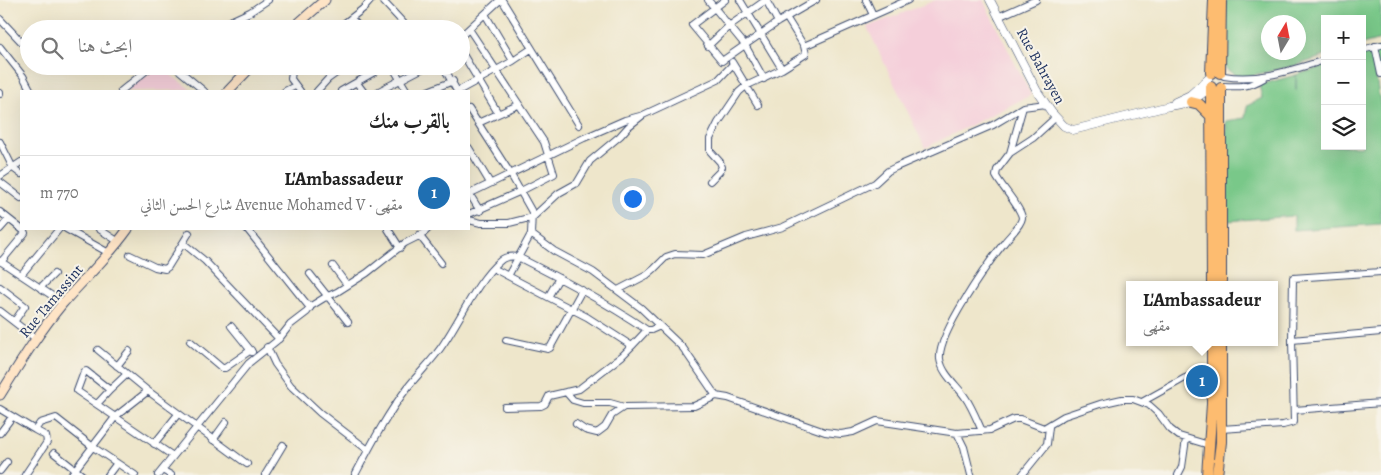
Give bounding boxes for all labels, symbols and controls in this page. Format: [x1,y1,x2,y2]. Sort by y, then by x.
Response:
north arrow [1261,15,1306,60]
map controls [1321,15,1366,150]
button: + [1321,15,1366,60]
search box [20,20,470,75]
street label: Rue Bahrayen [1012,24,1070,108]
text: ابحث هنا [78,33,132,59]
icon: search [38,34,66,62]
button: − [1321,60,1366,105]
button: layers [1321,105,1366,150]
text: بالقرب منك [369,107,450,135]
text: L'Ambassadeur [284,166,403,192]
text: 770 m [40,182,78,204]
text: 1 [431,182,437,204]
your location [620,186,646,212]
text: مقهى · Avenue Mohamed V شارع الحسن الثاني [140,194,403,216]
street label: Rue Tamassint [14,260,88,342]
popup [1126,281,1278,346]
text: L'Ambassadeur [1143,287,1261,313]
text: مقهى [1143,315,1171,337]
pin: 1 [1186,362,1218,400]

